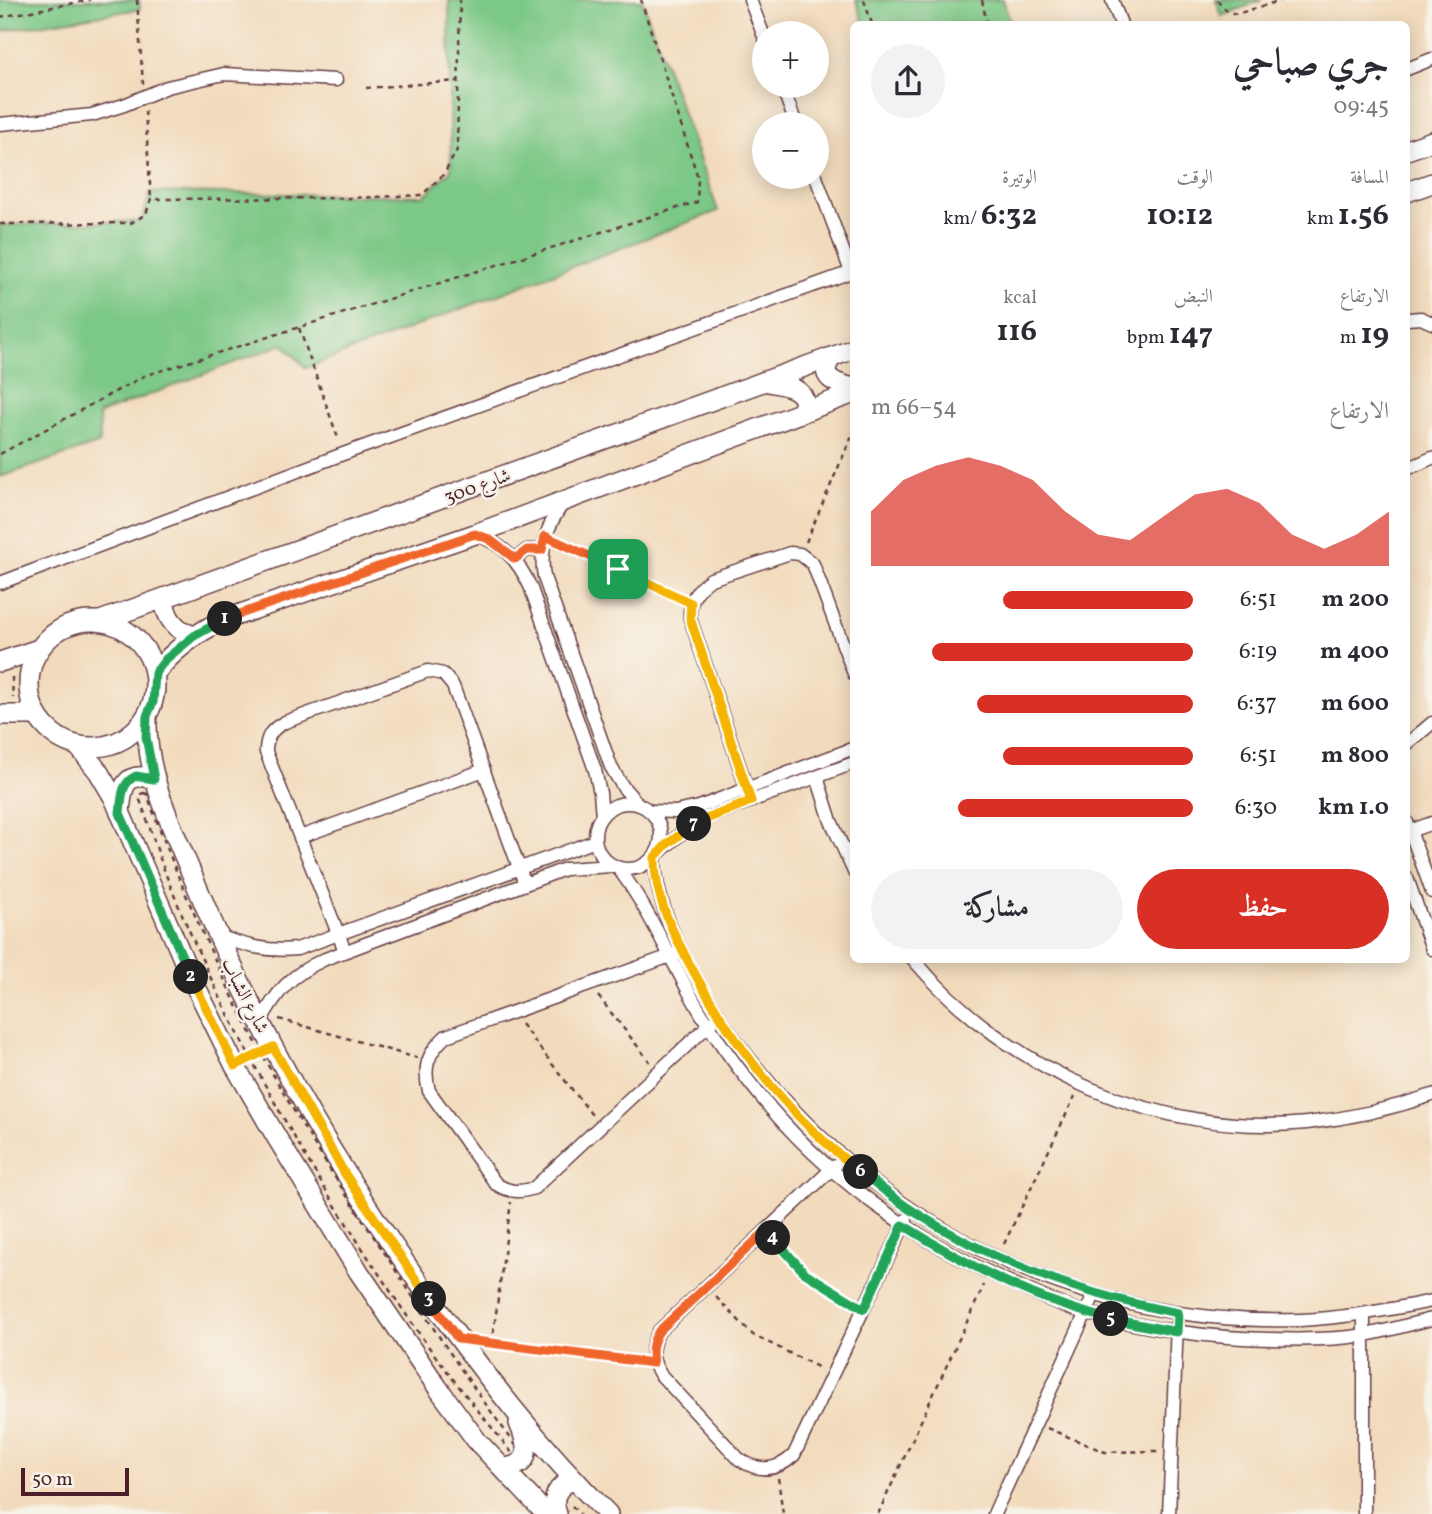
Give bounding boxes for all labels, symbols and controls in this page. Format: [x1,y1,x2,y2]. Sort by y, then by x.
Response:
map controls [752,21,829,189]
button: + [752,21,829,98]
text: جري صباحي [1233,38,1389,91]
button: share [871,44,945,118]
text: 09:45 [1333,91,1389,123]
button: − [752,112,829,189]
text: الوتيرة [1002,165,1037,191]
text: الوقت [1177,165,1213,191]
text: المسافة [1350,165,1389,191]
text: 6:32 [981,195,1037,237]
text: 10:12 [1146,195,1213,237]
text: 1.56 [1338,195,1389,237]
text: /km [943,206,981,232]
text: km [1307,206,1338,232]
text: النبض [1174,284,1213,310]
text: الارتفاع [1340,284,1389,310]
text: kcal [1003,285,1037,311]
text: 116 [996,311,1037,353]
text: 147 [1169,314,1213,356]
text: 19 [1360,314,1389,356]
text: bpm [1127,325,1169,351]
text: m [1340,325,1360,351]
text: 54–66 m [871,392,957,424]
text: الارتفاع [1329,396,1389,428]
street label: شارع 300 [441,463,515,512]
pin [588,539,648,599]
icon: arrive [599,550,637,588]
text: 6:51 [1240,584,1277,616]
text: 200 m [1322,584,1389,616]
pin: 1 [208,602,243,636]
text: 1 [221,605,228,631]
text: 6:19 [1239,636,1277,668]
text: 400 m [1320,636,1389,668]
text: 6:37 [1237,688,1277,720]
text: 600 m [1321,688,1389,720]
text: 6:51 [1240,740,1277,772]
text: 800 m [1321,740,1389,772]
text: 6:30 [1235,792,1277,824]
text: 1.0 km [1318,792,1389,824]
pin: 7 [676,806,712,842]
text: 7 [689,810,698,836]
button: مشاركة [871,869,1123,949]
button: حفظ [1137,869,1389,949]
street label: شارع الشباب [213,954,274,1039]
pin: 2 [174,960,208,995]
text: 2 [186,963,195,989]
pin: 6 [844,1154,878,1190]
text: 6 [855,1158,866,1184]
pin: 4 [756,1220,790,1256]
text: 4 [767,1224,778,1250]
pin: 3 [412,1282,446,1316]
text: 3 [424,1285,433,1311]
pin: 5 [1094,1302,1128,1336]
text: 5 [1106,1305,1115,1331]
scale bar [21,1465,130,1497]
text: 50 m [32,1467,73,1493]

